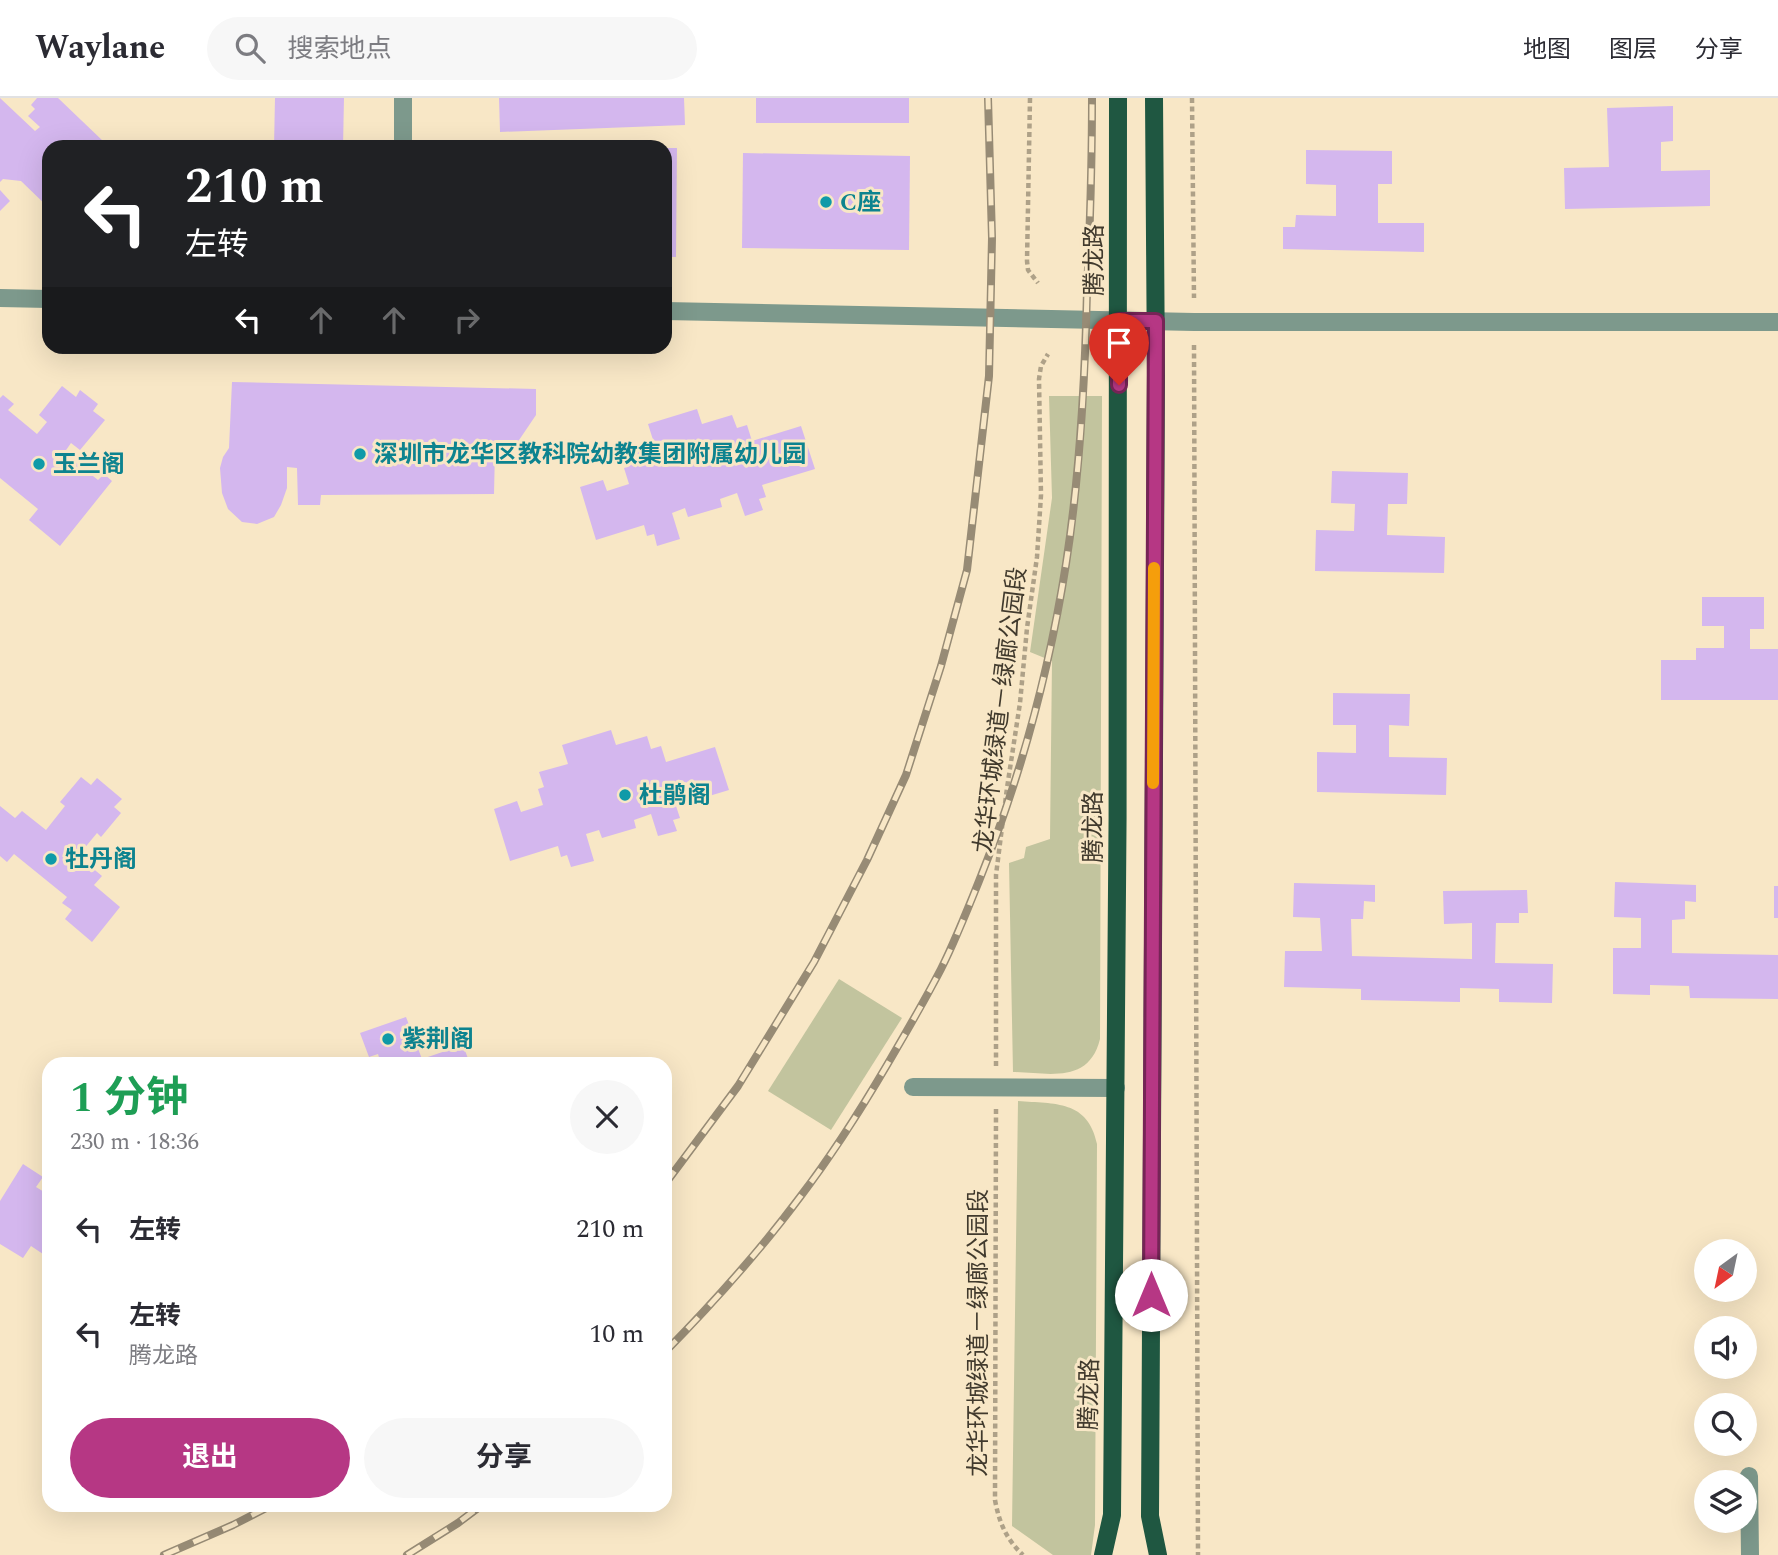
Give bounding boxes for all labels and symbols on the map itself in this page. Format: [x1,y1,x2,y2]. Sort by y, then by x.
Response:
place label: C座 [840,185,881,221]
marker: C座 [818,194,834,210]
street label: 腾龙路 [1077,224,1113,296]
pin [1089,313,1149,385]
place label: 深圳市龙华区教科院幼教集团附属幼儿园 [374,437,806,473]
marker: 深圳市龙华区教科院幼教集团附属幼儿园 [352,446,368,462]
place label: 玉兰阁 [53,447,125,483]
marker: 玉兰阁 [31,456,47,472]
street label: 龙华环城绿道－绿廊公园段 [966,565,1036,855]
place label: 杜鹃阁 [639,778,711,814]
marker: 杜鹃阁 [617,787,633,803]
street label: 腾龙路 [1076,791,1112,863]
place label: 牡丹阁 [65,842,137,878]
marker: 牡丹阁 [43,851,59,867]
place label: 紫荆阁 [402,1022,474,1058]
marker: 紫荆阁 [380,1031,396,1047]
street label: 龙华环城绿道－绿廊公园段 [961,1189,997,1477]
north arrow [1694,1239,1757,1302]
position arrow [1114,1258,1188,1332]
street label: 腾龙路 [1071,1358,1109,1430]

